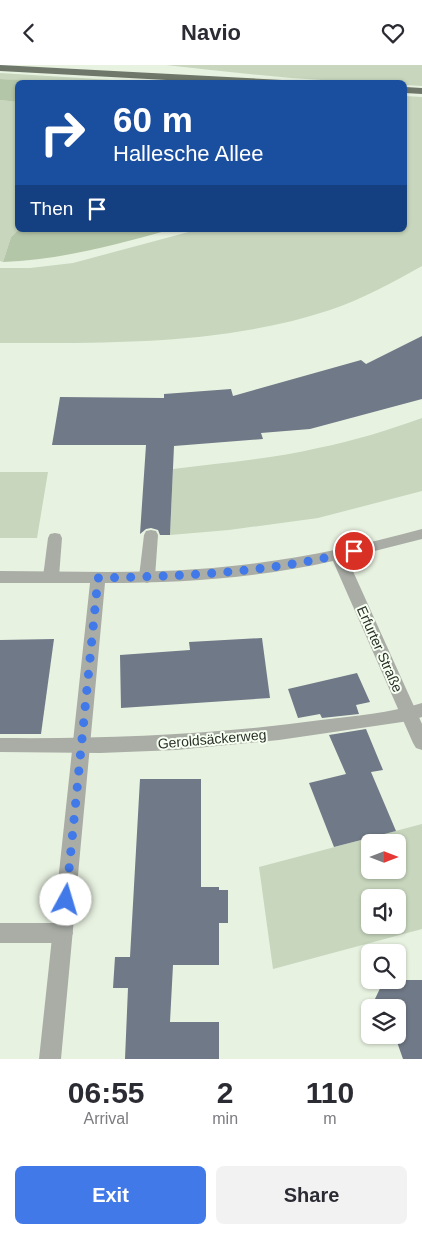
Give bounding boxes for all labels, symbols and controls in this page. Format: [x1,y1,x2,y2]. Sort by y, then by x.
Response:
icon: back [15,19,43,47]
icon: heart [379,19,407,47]
text: Navio [181,20,241,45]
icon: right [30,100,95,165]
text: 60 m [113,100,193,139]
text: Hallesche Allee [113,141,263,166]
icon: arrive [83,195,111,223]
text: Then [30,198,73,219]
pin [333,530,375,572]
icon: arrive [340,537,368,565]
street label: Erfurter Straße [354,603,406,695]
street label: Geroldsäckerweg [157,726,267,752]
north arrow [361,834,406,879]
map controls [361,834,406,1044]
position arrow [39,873,91,925]
button: sound [361,889,406,934]
button: search [361,944,406,989]
button: layers [361,999,406,1044]
text: 06:55 [68,1076,145,1109]
text: 2 [217,1076,234,1109]
text: 110 [306,1076,354,1109]
text: Arrival [83,1110,129,1127]
text: min [212,1110,238,1127]
text: m [323,1110,337,1127]
button: Exit [15,1166,206,1224]
button: Share [216,1166,407,1224]

